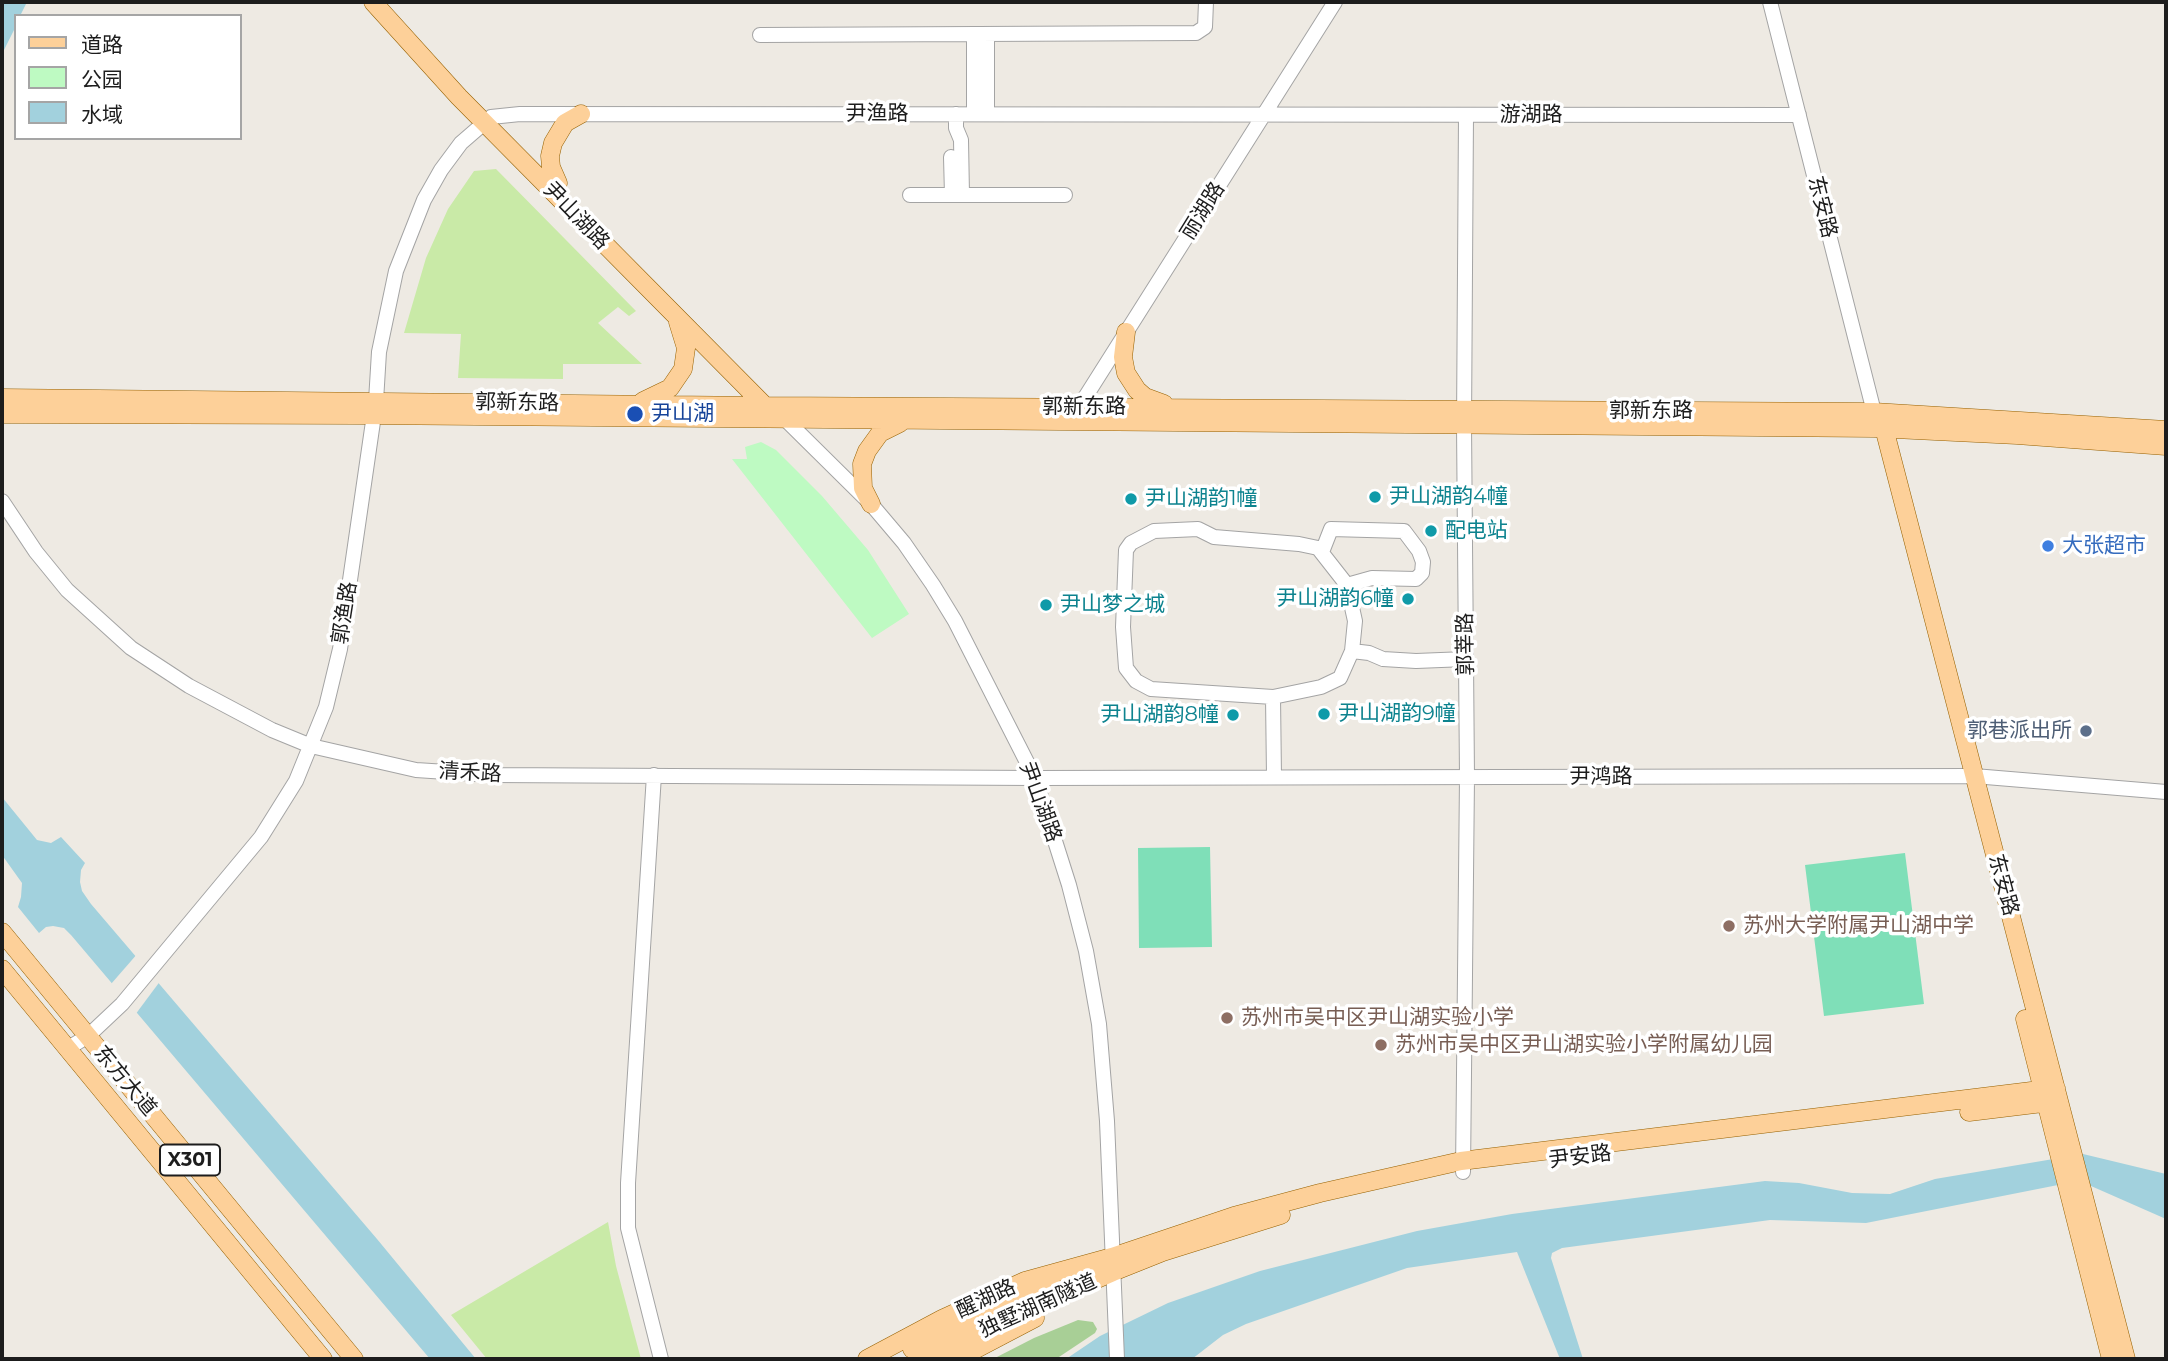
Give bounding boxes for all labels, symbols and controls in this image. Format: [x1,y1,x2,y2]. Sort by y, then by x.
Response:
legend [14,14,242,140]
text: 道路 [81,32,123,57]
text: 公园 [81,67,123,92]
street label: 尹渔路 [846,101,908,127]
text: 水域 [81,102,123,127]
street label: 游湖路 [1500,102,1562,128]
street label: 东安路 [1802,173,1842,241]
street label: 尹山湖路 [538,177,614,255]
street label: 丽湖路 [1176,178,1230,244]
street label: 郭新东路 [475,390,559,416]
street label: 郭新东路 [1042,394,1126,420]
street label: 郭新东路 [1609,398,1693,424]
place label: 尹山湖 [651,401,714,427]
marker: 尹山湖 [625,404,645,424]
place label: 尹山湖韵4幢 [1389,484,1508,510]
place label: 尹山湖韵1幢 [1145,486,1258,512]
marker: 尹山湖韵4幢 [1367,489,1383,505]
marker: 尹山湖韵1幢 [1123,491,1139,507]
place label: 配电站 [1445,518,1508,544]
marker: 配电站 [1423,523,1439,539]
place label: 大张超市 [2062,533,2146,559]
marker: 大张超市 [2040,538,2056,554]
street label: 郭渔路 [328,580,362,646]
place label: 尹山湖韵6幢 [1276,586,1394,612]
marker: 尹山湖韵6幢 [1400,591,1416,607]
place label: 尹山梦之城 [1060,592,1165,618]
marker: 尹山梦之城 [1038,597,1054,613]
street label: 郭莘路 [1453,612,1479,676]
place label: 尹山湖韵9幢 [1338,701,1456,727]
place label: 尹山湖韵8幢 [1101,702,1219,728]
marker: 尹山湖韵9幢 [1316,706,1332,722]
marker: 尹山湖韵8幢 [1225,707,1241,723]
place label: 郭巷派出所 [1967,718,2072,744]
marker: 郭巷派出所 [2078,723,2094,739]
street label: 尹山湖路 [1014,758,1066,846]
street label: 清禾路 [438,759,502,787]
street label: 尹鸿路 [1570,764,1632,790]
street label: 东安路 [1983,851,2023,919]
place label: 苏州大学附属尹山湖中学 [1743,913,1974,939]
marker: 苏州大学附属尹山湖中学 [1721,918,1737,934]
place label: 苏州市吴中区尹山湖实验小学 [1241,1005,1514,1031]
marker: 苏州市吴中区尹山湖实验小学 [1219,1010,1235,1026]
place label: 苏州市吴中区尹山湖实验小学附属幼儿园 [1395,1032,1773,1058]
marker: 苏州市吴中区尹山湖实验小学附属幼儿园 [1373,1037,1389,1053]
street label: 东方大道 [88,1041,162,1121]
street label: 尹安路 [1547,1141,1613,1173]
road number: X301 [160,1144,220,1176]
street label: 独墅湖南隧道 [975,1269,1101,1343]
street label: 醒湖路 [952,1274,1020,1324]

